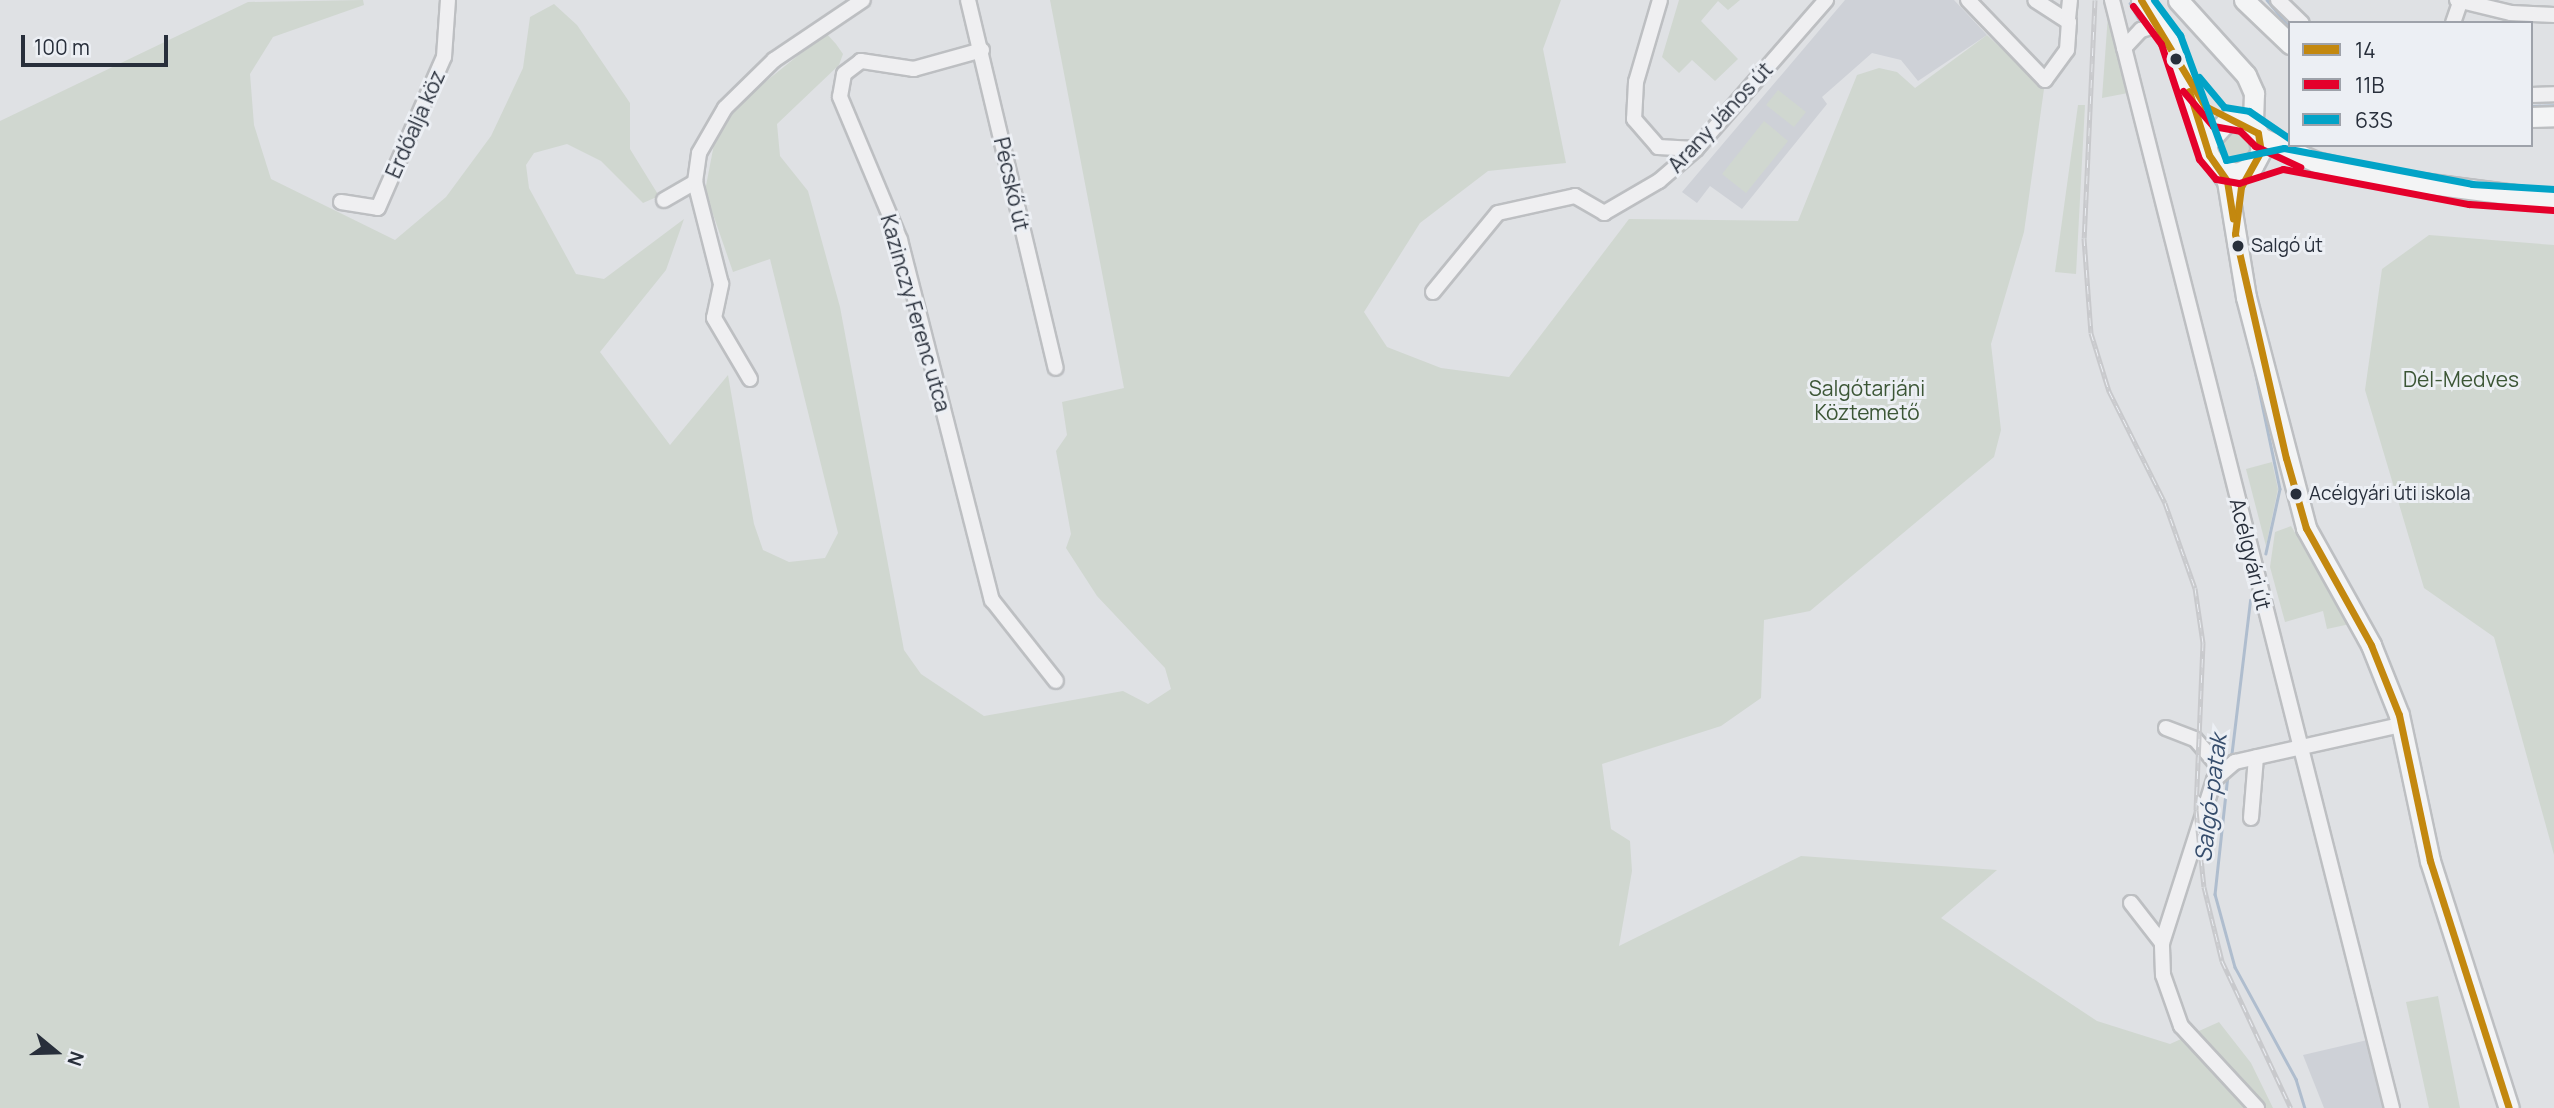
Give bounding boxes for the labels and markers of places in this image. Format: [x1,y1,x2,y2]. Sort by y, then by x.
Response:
unlabelled marker [2169,52,2183,66]
place label: Salgó út [2251,235,2323,257]
marker: Salgó út [2231,239,2245,253]
place label: Acélgyári úti iskola [2309,483,2471,505]
marker: Acélgyári úti iskola [2289,487,2303,501]

